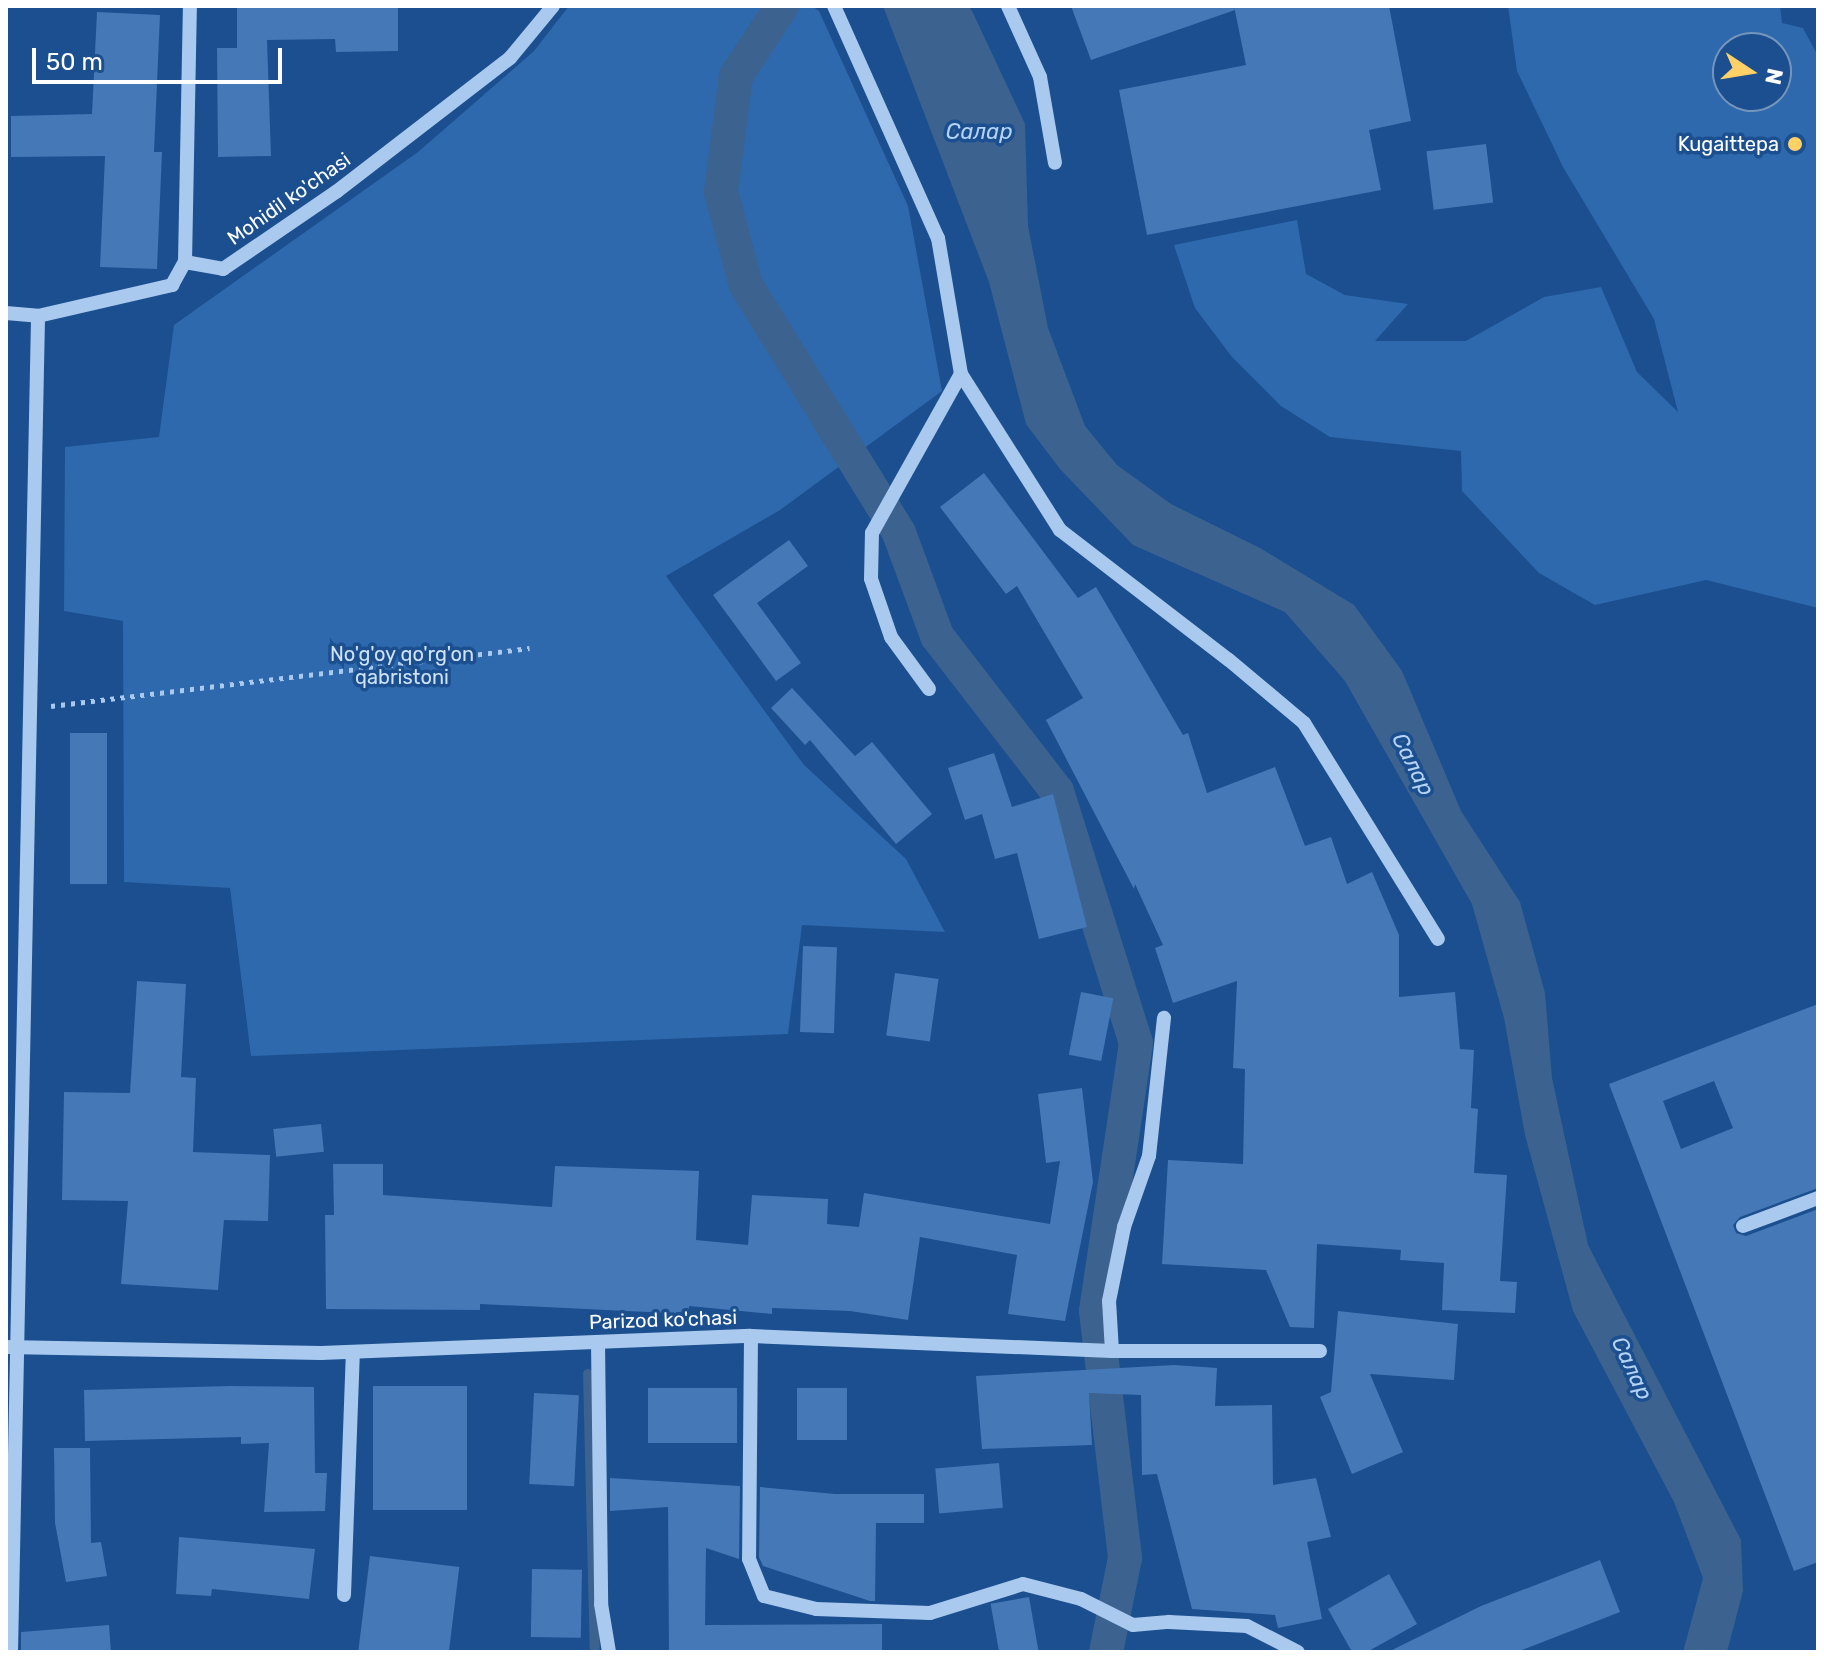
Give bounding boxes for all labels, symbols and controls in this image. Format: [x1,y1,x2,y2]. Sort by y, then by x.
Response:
scale bar [36,32,286,82]
north arrow [1712,32,1792,112]
text: 50 m [46,48,103,76]
text: N [1759,66,1789,87]
water label: Салар [946,119,1012,145]
place label: Kugaittepa [1678,132,1779,156]
marker: Kugaittepa [1786,135,1804,153]
street label: Mohidil ko'chasi [223,148,355,250]
park label: No'g'oy qo'rg'on qabristoni [330,643,474,690]
water label: Салар [1386,728,1440,800]
street label: Parizod ko'chasi [589,1305,737,1335]
water label: Салар [1606,1332,1658,1404]

